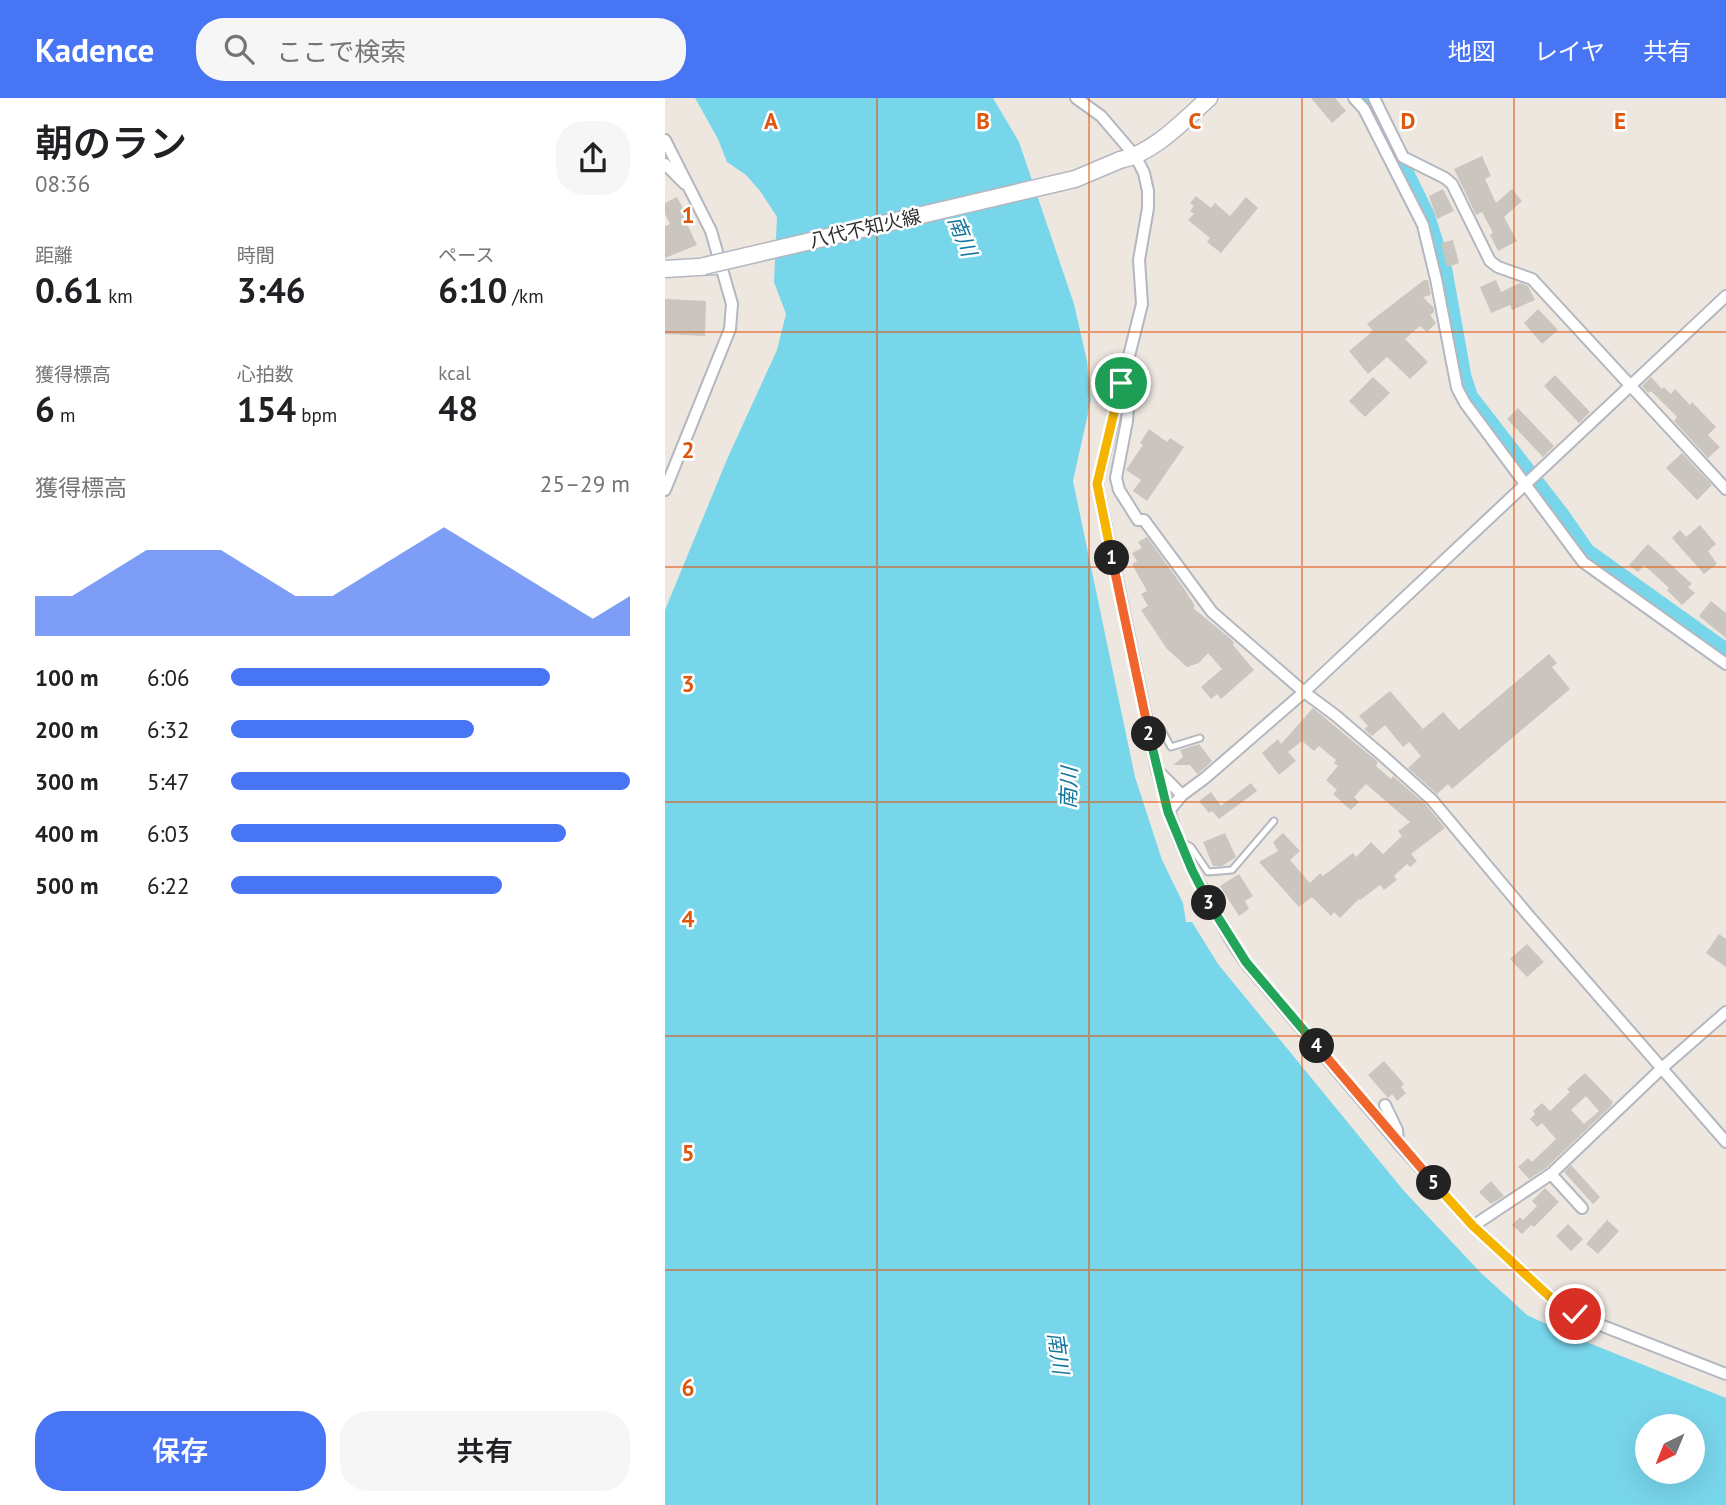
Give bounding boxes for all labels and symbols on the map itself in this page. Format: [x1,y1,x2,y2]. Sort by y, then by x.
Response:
text: A [764,106,778,135]
text: B [976,106,990,135]
text: C [1189,106,1202,135]
text: D [1401,106,1415,135]
text: E [1614,106,1626,135]
text: 1 [681,200,695,229]
street label: 八代不知火線 [807,203,923,253]
water label: 南川 [942,211,984,262]
pin [1091,353,1151,413]
text: 2 [681,435,695,464]
pin: 1 [1095,540,1129,575]
text: 3 [681,669,695,698]
pin: 2 [1131,716,1167,752]
water label: 南川 [1054,765,1083,809]
pin: 3 [1191,886,1227,920]
text: 4 [681,904,695,933]
pin: 4 [1299,1028,1335,1063]
text: 5 [681,1138,695,1167]
pin: 5 [1417,1166,1451,1200]
pin [1545,1284,1605,1344]
water label: 南川 [1042,1330,1075,1378]
text: 6 [681,1373,695,1402]
north arrow [1635,1414,1705,1484]

